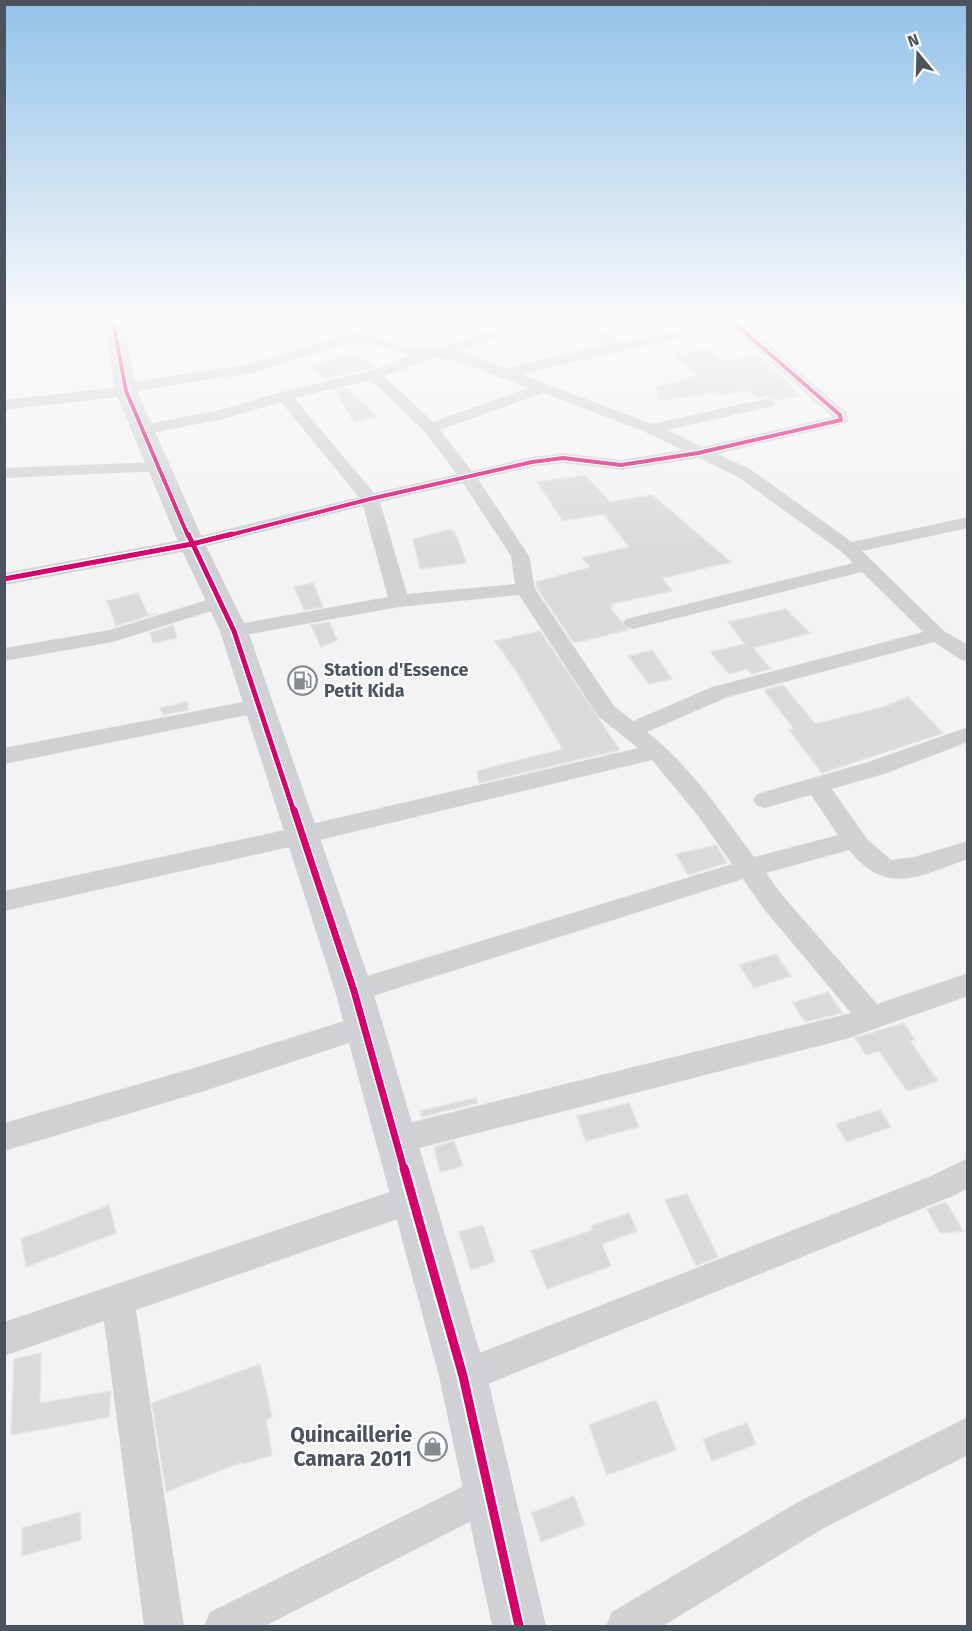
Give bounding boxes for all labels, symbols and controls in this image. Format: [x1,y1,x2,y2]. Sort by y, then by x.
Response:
north arrow [888,24,948,84]
text: N [905,30,921,51]
place label: Station d'Essence Petit Kida [324,659,468,702]
fuel station icon: Station d'Essence Petit Kida [287,664,319,696]
place label: Quincaillerie Camara 2011 [290,1422,412,1472]
shop icon: Quincaillerie Camara 2011 [417,1431,449,1463]

